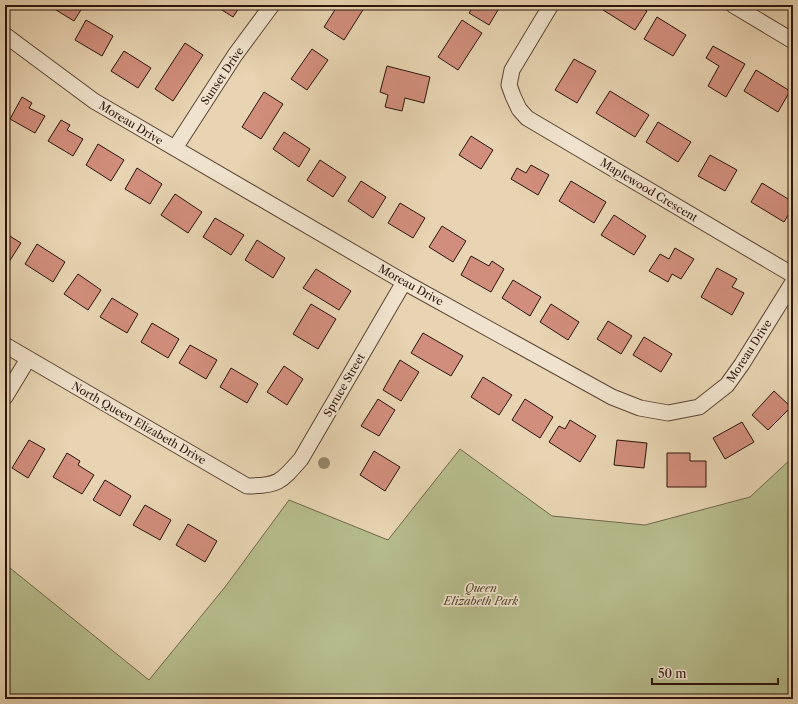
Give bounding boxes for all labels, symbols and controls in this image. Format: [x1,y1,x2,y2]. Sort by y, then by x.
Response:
street label: Sunset Drive [198,44,246,108]
street label: Moreau Drive [96,98,166,148]
street label: Maplewood Crescent [598,155,700,225]
street label: Moreau Drive [376,261,446,309]
street label: Moreau Drive [723,317,775,385]
street label: Spruce Street [320,351,368,419]
street label: North Queen Elizabeth Drive [69,379,209,467]
park label: Queen Elizabeth Park [443,581,519,608]
scale bar [652,660,778,686]
text: 50 m [658,666,687,681]

